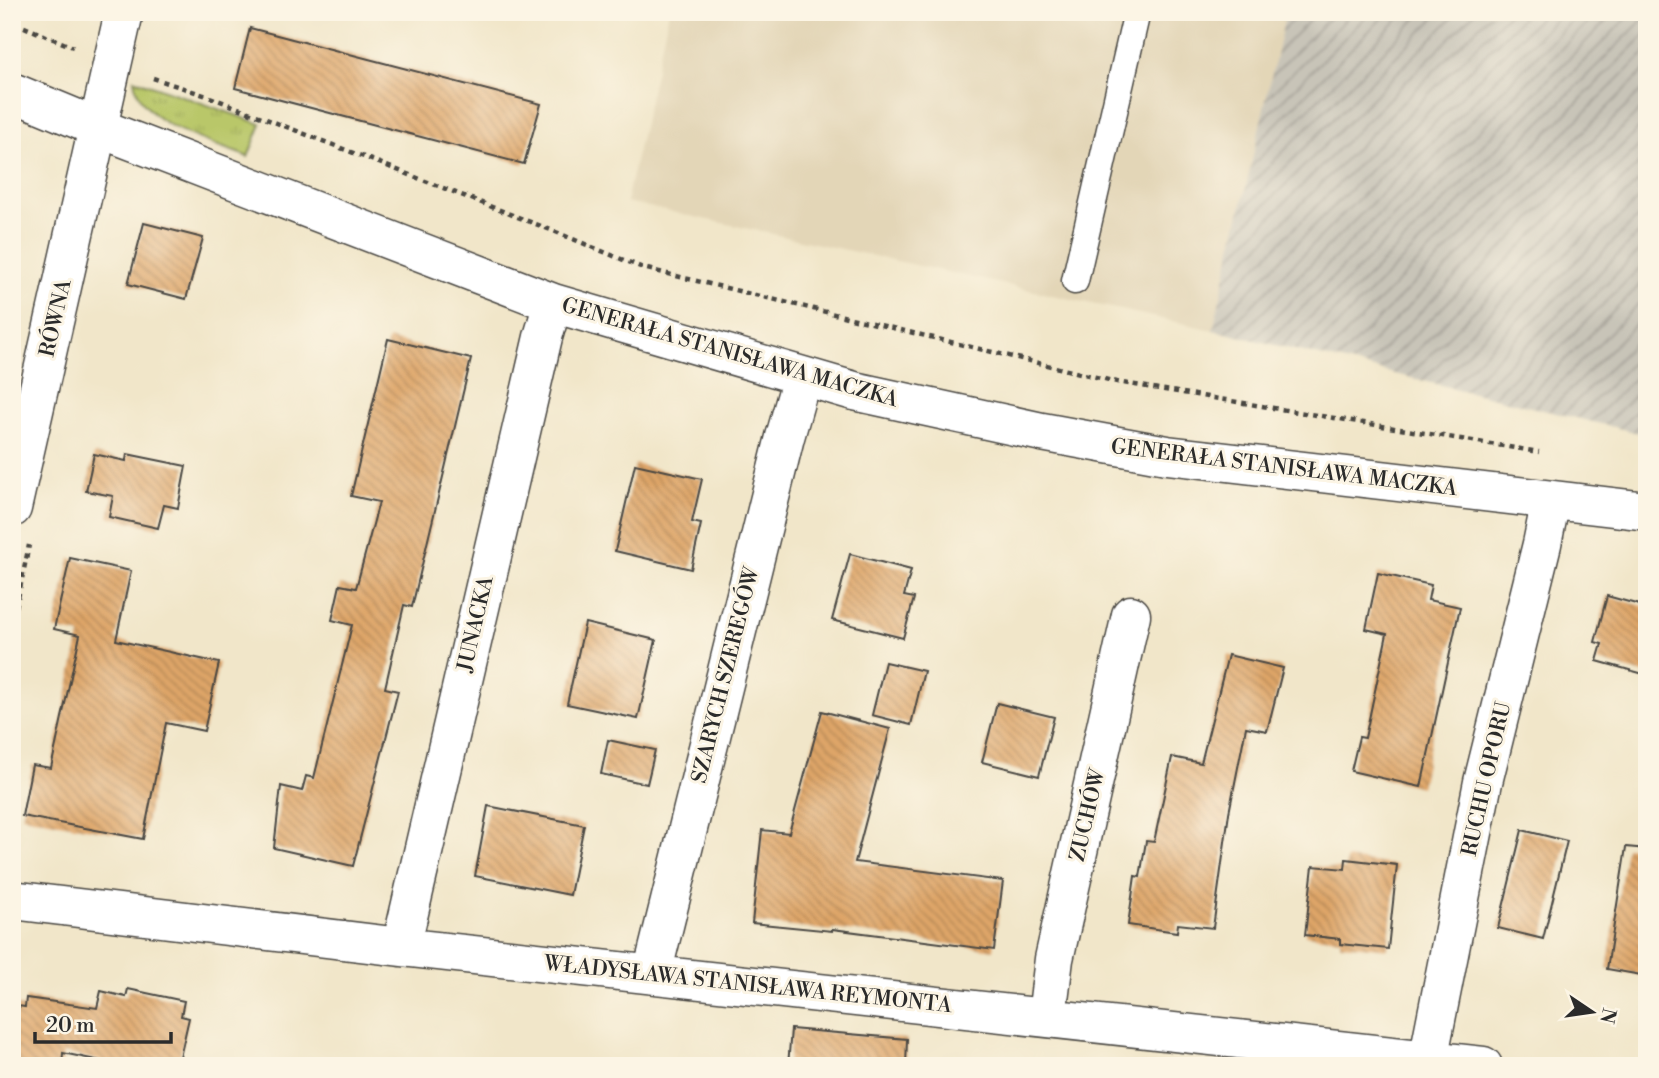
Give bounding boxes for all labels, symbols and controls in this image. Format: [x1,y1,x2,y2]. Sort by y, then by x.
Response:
street label: RÓWNA [32,276,78,360]
street label: GENERAŁA STANISŁAWA MACZKA [559,292,901,414]
street label: GENERAŁA STANISŁAWA MACZKA [1109,434,1459,502]
street label: SZARYCH SZEREGÓW [684,563,766,786]
street label: JUNACKA [452,573,500,676]
street label: RUCHU OPORU [1457,699,1517,859]
street label: ZUCHÓW [1062,765,1111,864]
street label: WŁADYSŁAWA STANISŁAWA REYMONTA [542,951,954,1019]
north arrow [1558,976,1628,1046]
scale bar [35,1001,172,1045]
text: N [1594,1006,1621,1026]
text: 20 m [46,1013,95,1039]

